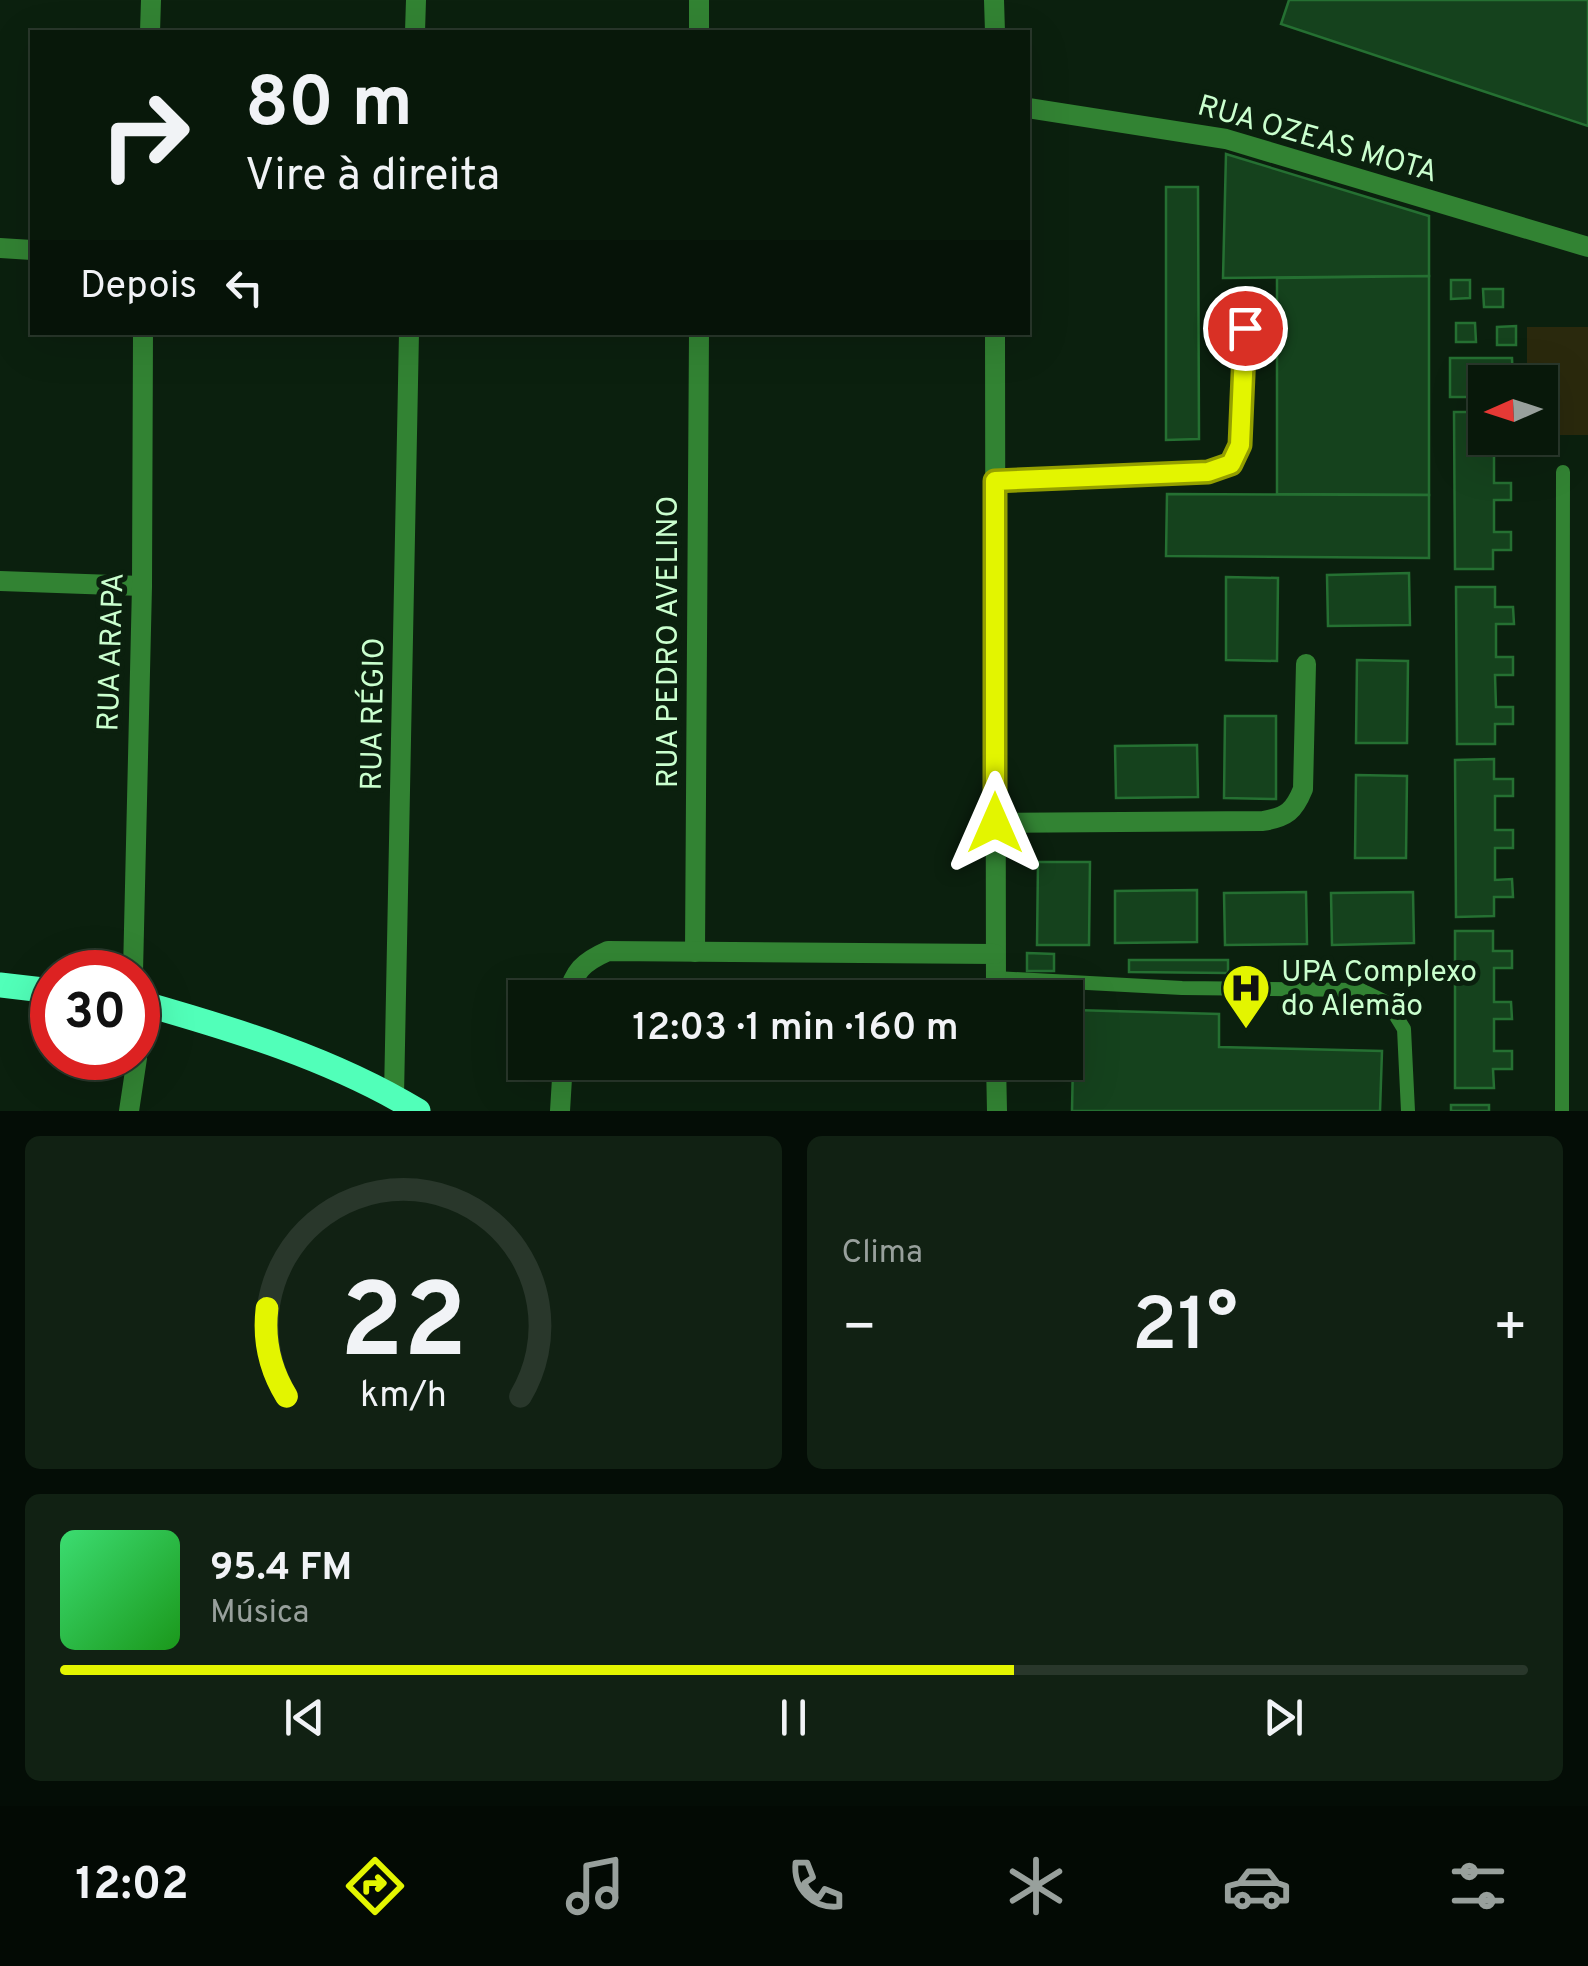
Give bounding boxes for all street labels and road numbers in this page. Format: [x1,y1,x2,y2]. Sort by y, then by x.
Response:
street label: RUA OZEAS MOTA [1193,88,1442,192]
street label: RUA PEDRO AVELINO [651,496,688,788]
street label: RUA ARAPA [91,572,134,732]
street label: RUA RÉGIO [353,637,394,791]

